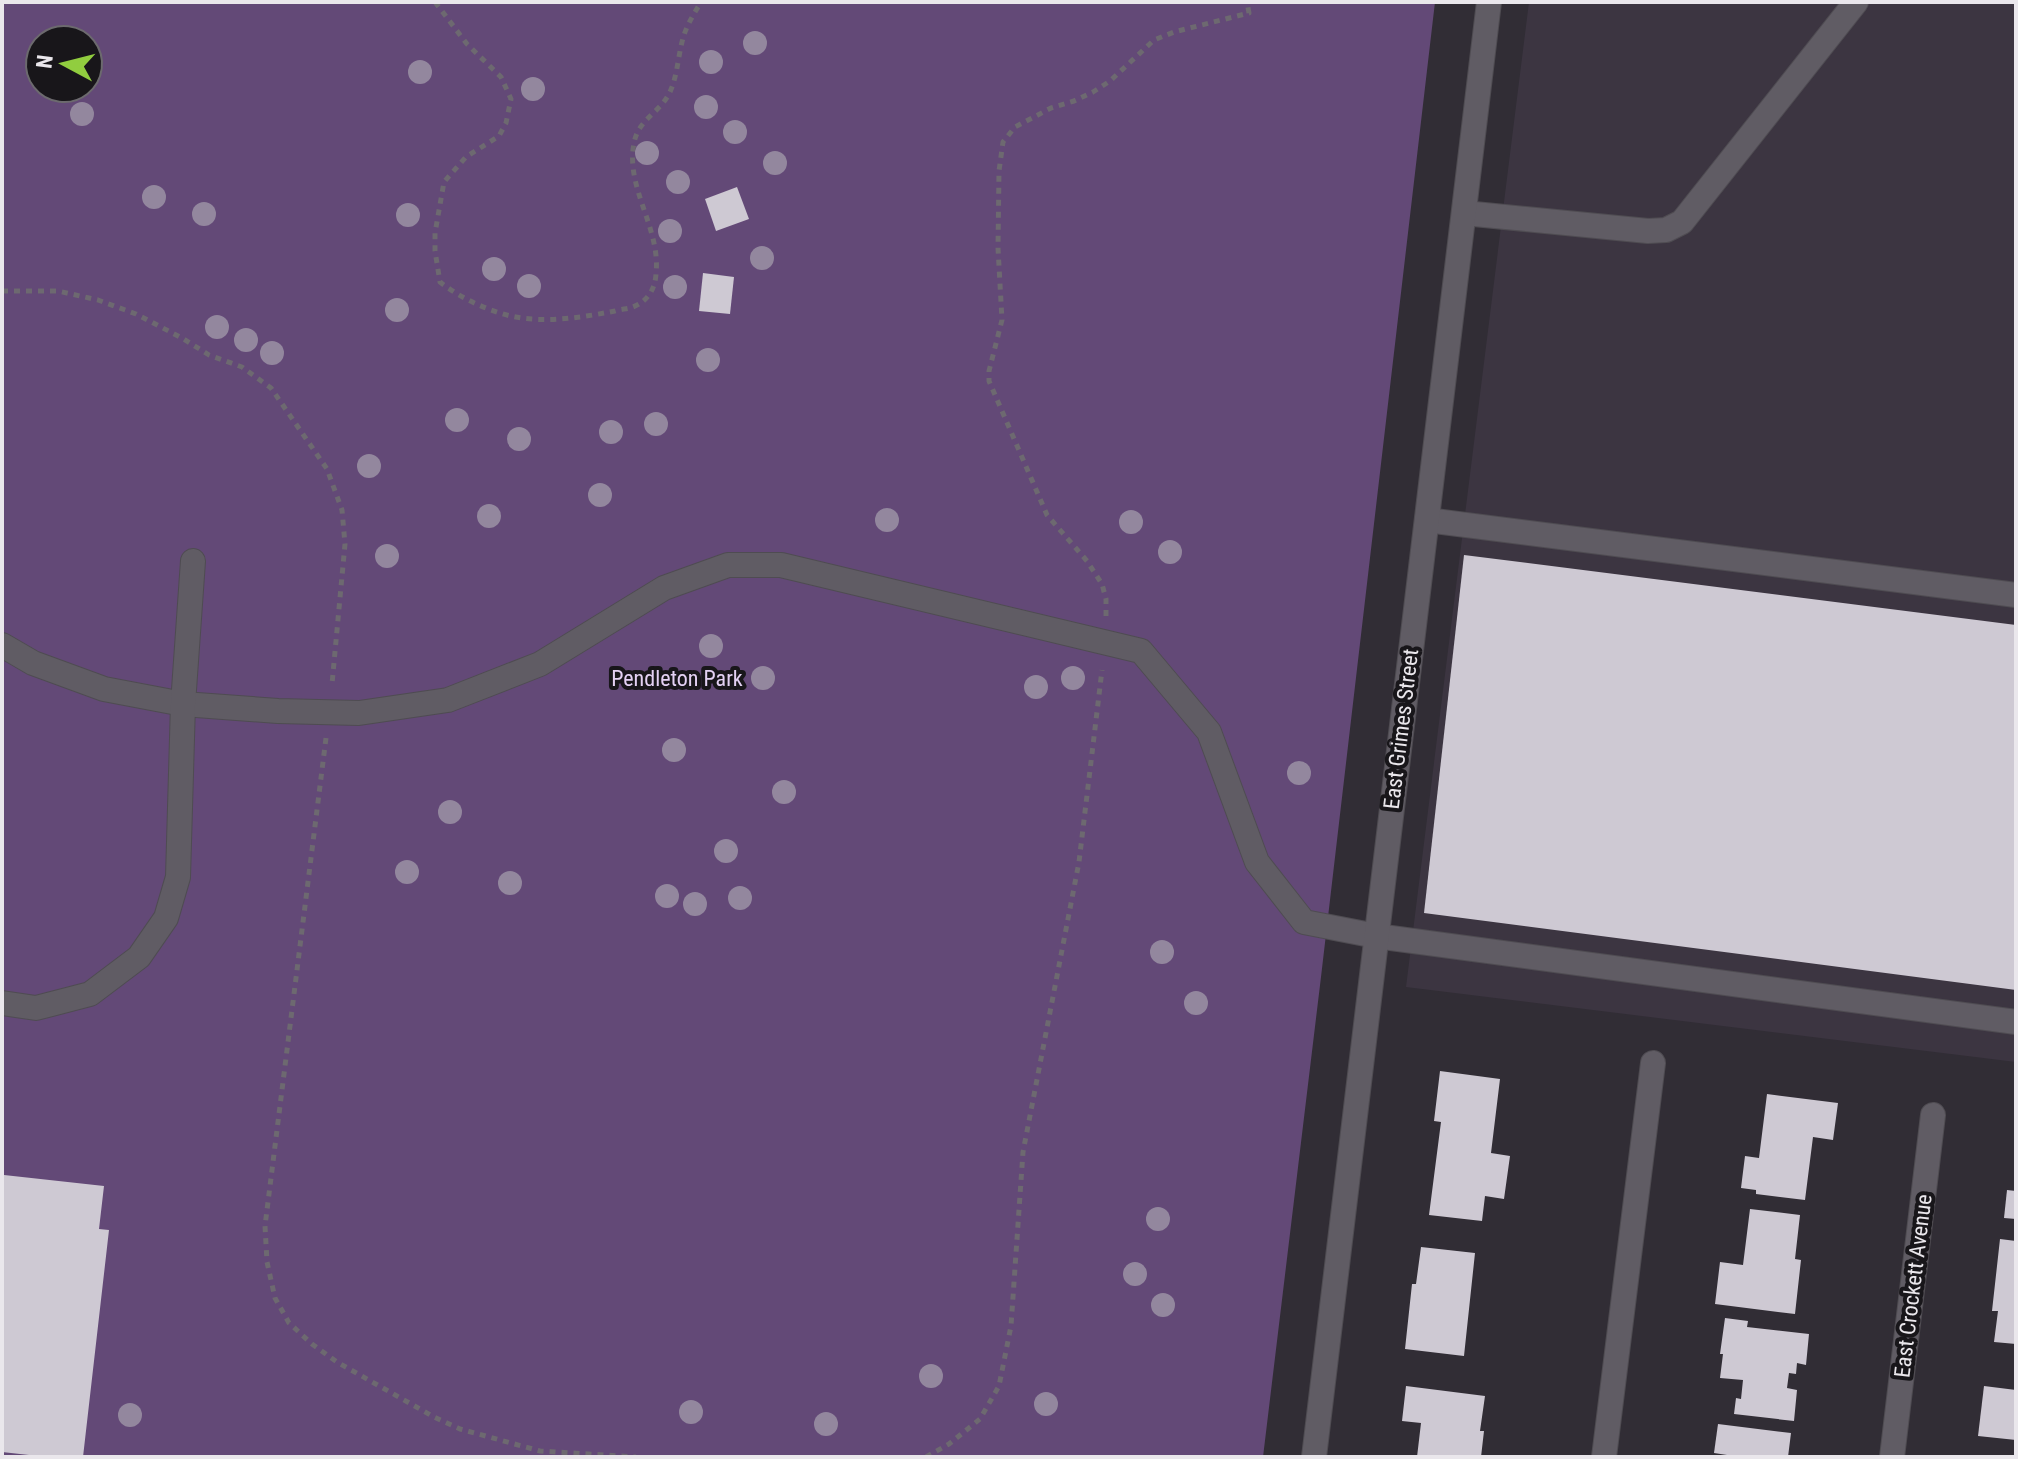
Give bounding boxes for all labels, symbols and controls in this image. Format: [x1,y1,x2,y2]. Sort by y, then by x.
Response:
north arrow [24,24,104,104]
text: N [31,53,58,70]
street label: East Grimes Street [1379,647,1423,811]
park label: Pendleton Park [611,666,743,691]
street label: East Crockett Avenue [1889,1193,1937,1379]

